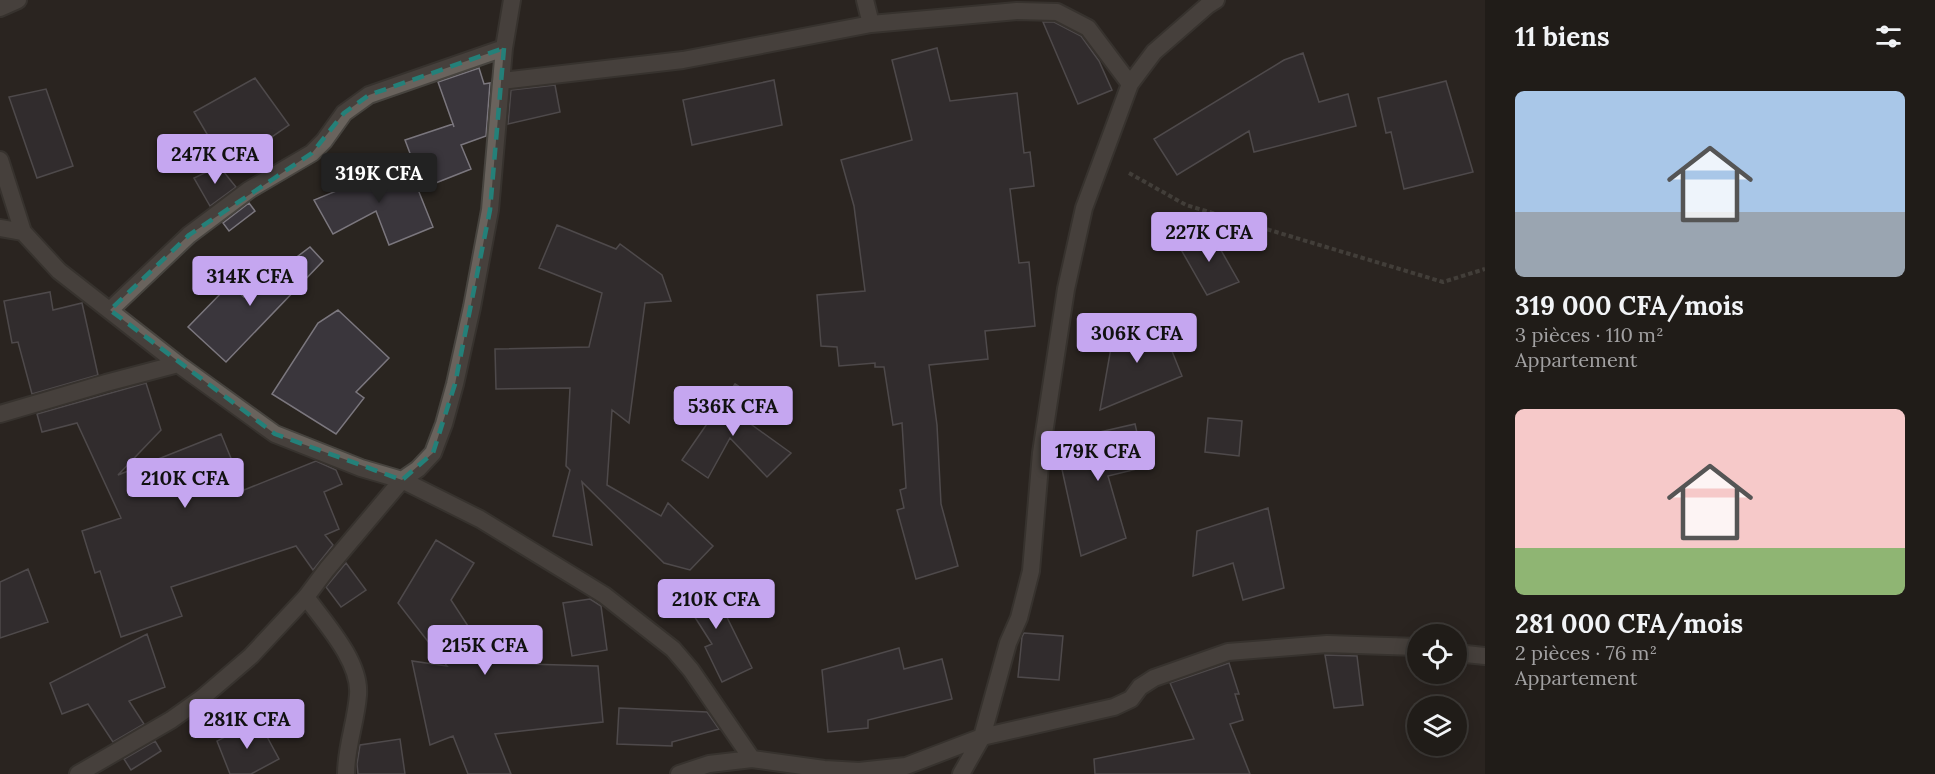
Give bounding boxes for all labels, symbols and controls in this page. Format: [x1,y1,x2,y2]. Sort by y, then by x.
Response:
text: 11 biens [1515,20,1610,53]
icon: filters [1872,20,1905,53]
icon: home [1656,130,1764,238]
pin: 247K CFA [153,134,277,185]
text: 247K CFA [171,141,259,166]
pin: 319K CFA [317,153,441,204]
text: 319K CFA [335,160,423,185]
pin: 227K CFA [1147,212,1271,263]
text: 227K CFA [1165,219,1253,244]
pin: 314K CFA [188,256,312,307]
text: 314K CFA [206,263,294,288]
text: 319 000 CFA/mois [1515,289,1744,322]
pin: 306K CFA [1075,313,1199,364]
text: 306K CFA [1091,320,1183,345]
text: 3 pièces · 110 m² [1515,322,1664,347]
text: Appartement [1515,347,1638,372]
pin: 536K CFA [671,386,795,437]
text: 536K CFA [688,393,778,418]
pin: 179K CFA [1036,431,1160,482]
text: 179K CFA [1055,438,1141,463]
icon: home [1656,448,1764,556]
pin: 210K CFA [123,458,247,509]
text: 210K CFA [141,465,229,490]
pin: 210K CFA [654,579,778,630]
text: 210K CFA [672,586,760,611]
text: 281 000 CFA/mois [1515,607,1743,640]
map controls [1407,624,1467,756]
button: locate [1407,624,1467,684]
pin: 215K CFA [423,625,547,676]
text: 215K CFA [442,632,528,657]
text: 2 pièces · 76 m² [1515,640,1657,665]
text: Appartement [1515,665,1638,690]
button: layers [1407,696,1467,756]
pin: 281K CFA [185,699,309,750]
text: 281K CFA [203,706,291,731]

